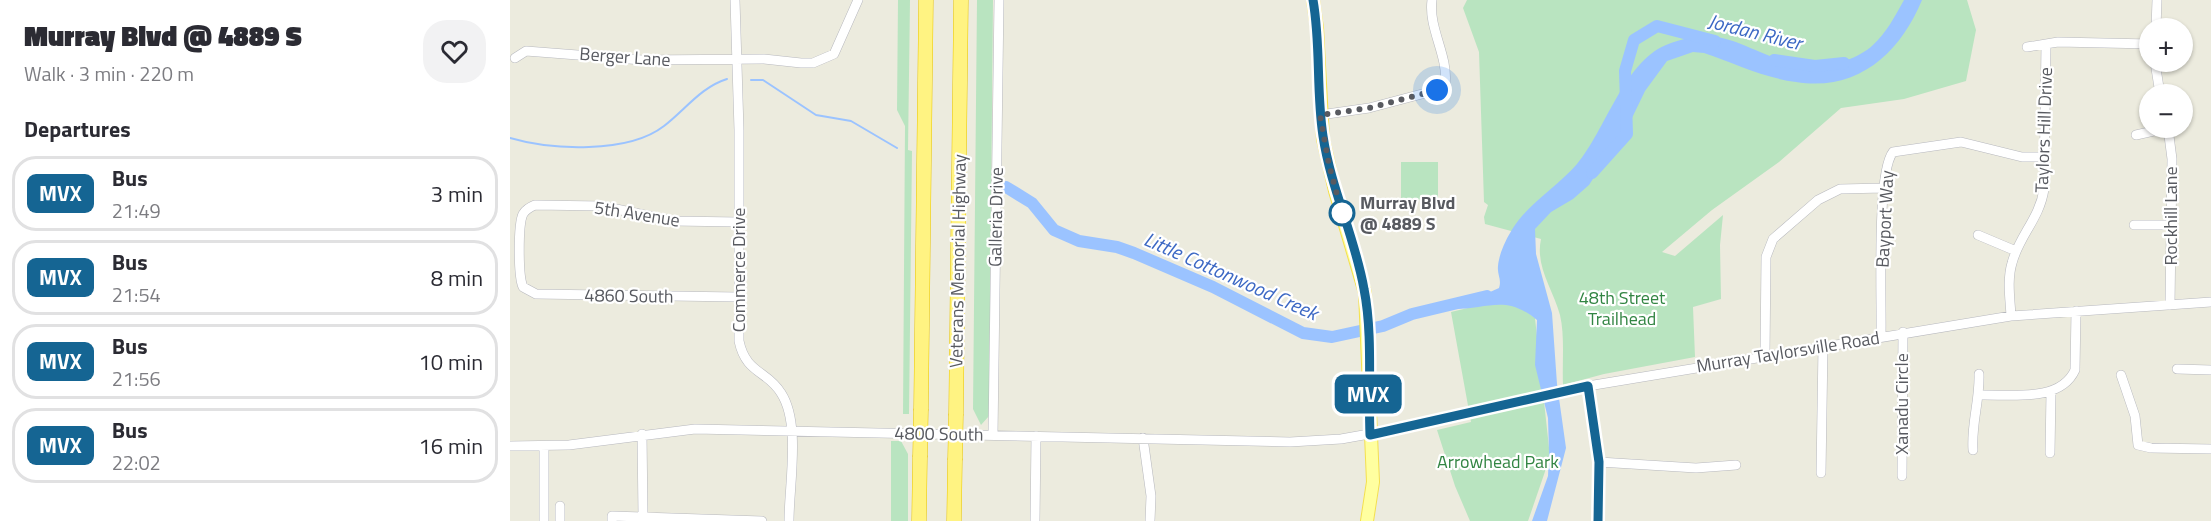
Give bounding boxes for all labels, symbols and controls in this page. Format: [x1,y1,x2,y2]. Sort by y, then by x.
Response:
water label: Jordan River [1705,5,1808,59]
text: Murray Blvd @ 4889 S [24,14,302,57]
map controls [2139,18,2193,138]
button: + [2139,18,2193,72]
button: heart [423,20,486,83]
street label: Berger Lane [579,40,671,73]
text: Walk · 3 min · 220 m [24,58,194,89]
street label: Taylors Hill Drive [2028,67,2059,193]
your location [1422,75,1452,105]
button: − [2139,84,2193,138]
text: Departures [24,112,131,146]
street label: Veterans Memorial Highway [942,154,973,368]
text: Bus [112,161,148,195]
street label: Rockhill Lane [2157,166,2184,266]
street label: Galleria Drive [981,167,1010,267]
street label: Bayport Way [1868,169,1901,268]
text: MVX [39,177,82,209]
text: 3 min [431,177,483,211]
place label: Murray Blvd @ 4889 S [1360,189,1455,237]
street label: 5th Avenue [592,193,682,234]
text: 21:49 [112,195,161,226]
marker: Murray Blvd @ 4889 S [1329,200,1355,226]
street label: Commerce Drive [725,208,752,332]
water label: Little Cottonwood Creek [1139,223,1325,329]
text: Bus [112,245,148,279]
text: MVX [39,261,82,293]
text: 8 min [431,261,483,295]
text: 21:54 [112,279,161,310]
street label: 4860 South [584,281,674,310]
park label: 48th Street Trailhead [1579,284,1666,332]
street label: Murray Taylorsville Road [1694,324,1882,379]
text: Bus [112,329,148,363]
text: MVX [39,345,82,377]
text: 10 min [418,345,483,379]
street label: Xanadu Circle [1888,353,1915,455]
text: 21:56 [112,363,161,394]
line badge: MVX [1334,374,1402,414]
text: MVX [1347,378,1389,410]
text: Bus [112,413,148,447]
street label: 4800 South [894,419,984,448]
text: MVX [39,429,82,461]
text: 16 min [418,429,483,463]
text: 22:02 [112,447,161,478]
park label: Arrowhead Park [1437,448,1559,475]

